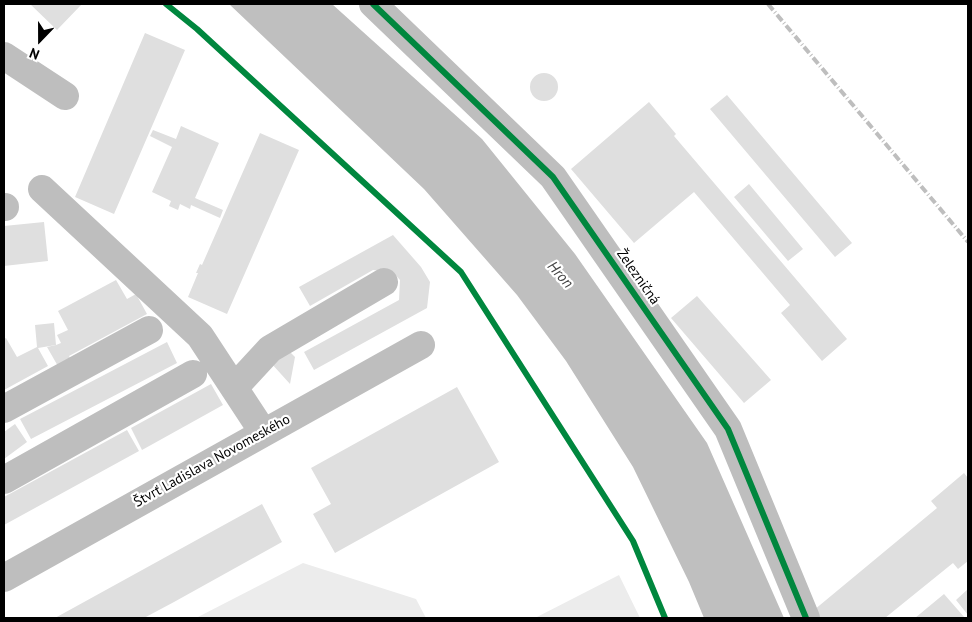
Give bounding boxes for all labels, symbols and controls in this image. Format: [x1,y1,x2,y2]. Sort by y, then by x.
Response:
north arrow [15,15,65,65]
text: N [27,44,42,64]
street label: Železničná [613,246,663,308]
water label: Hron [543,258,577,292]
street label: Štvrť Ladislava Novomeského [131,411,293,511]

